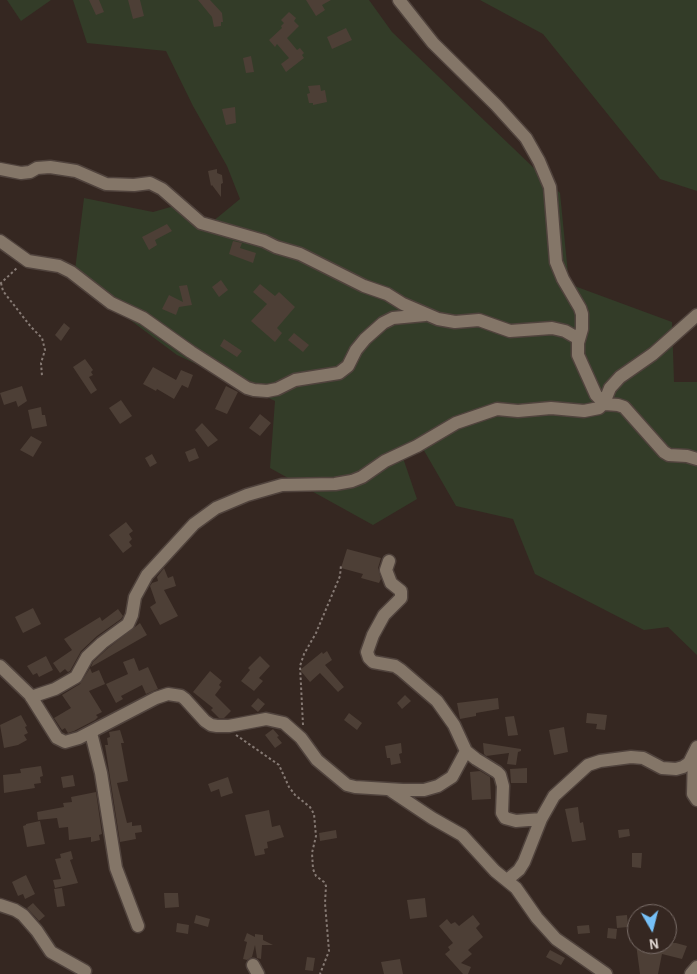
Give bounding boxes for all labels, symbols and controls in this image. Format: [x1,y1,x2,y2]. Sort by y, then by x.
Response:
north arrow [627,904,677,954]
text: N [648,935,660,950]

